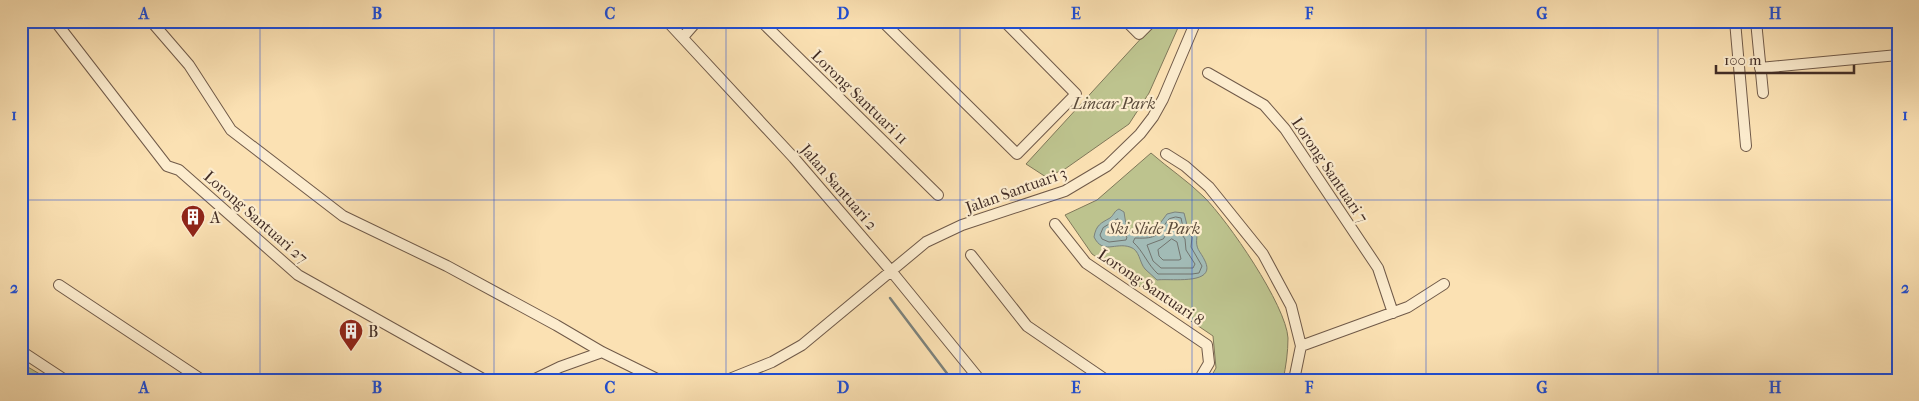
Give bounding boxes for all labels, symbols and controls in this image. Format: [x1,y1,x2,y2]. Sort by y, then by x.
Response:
text: A [138,4,150,23]
text: B [372,4,382,23]
text: C [605,4,616,23]
text: D [837,4,849,23]
text: E [1071,4,1081,23]
text: F [1304,4,1314,23]
text: G [1536,4,1548,23]
text: H [1769,4,1782,23]
scale bar [1716,42,1854,74]
street label: Lorong Santuari 11 [808,46,912,148]
text: 100 m [1724,51,1762,69]
park label: Linear Park [1071,94,1156,113]
text: 1 [11,105,17,124]
text: 1 [1902,105,1908,124]
street label: Lorong Santuari 7 [1288,114,1373,227]
street label: Jalan Santuari 2 [795,139,882,234]
street label: Jalan Santuari 3 [961,163,1069,218]
street label: Lorong Santuari 27 [200,167,312,268]
building icon: A [180,204,206,238]
place label: A [209,208,221,227]
park label: Ski Slide Park [1106,219,1201,238]
street label: Lorong Santuari 8 [1094,245,1208,329]
text: 2 [10,278,18,297]
text: 2 [1901,278,1909,297]
building icon: B [338,318,364,352]
place label: B [368,322,378,341]
text: A [138,378,150,397]
text: B [372,378,382,397]
text: C [605,378,616,397]
text: D [837,378,849,397]
text: E [1071,378,1081,397]
text: F [1304,378,1314,397]
text: G [1536,378,1548,397]
text: H [1769,378,1782,397]

